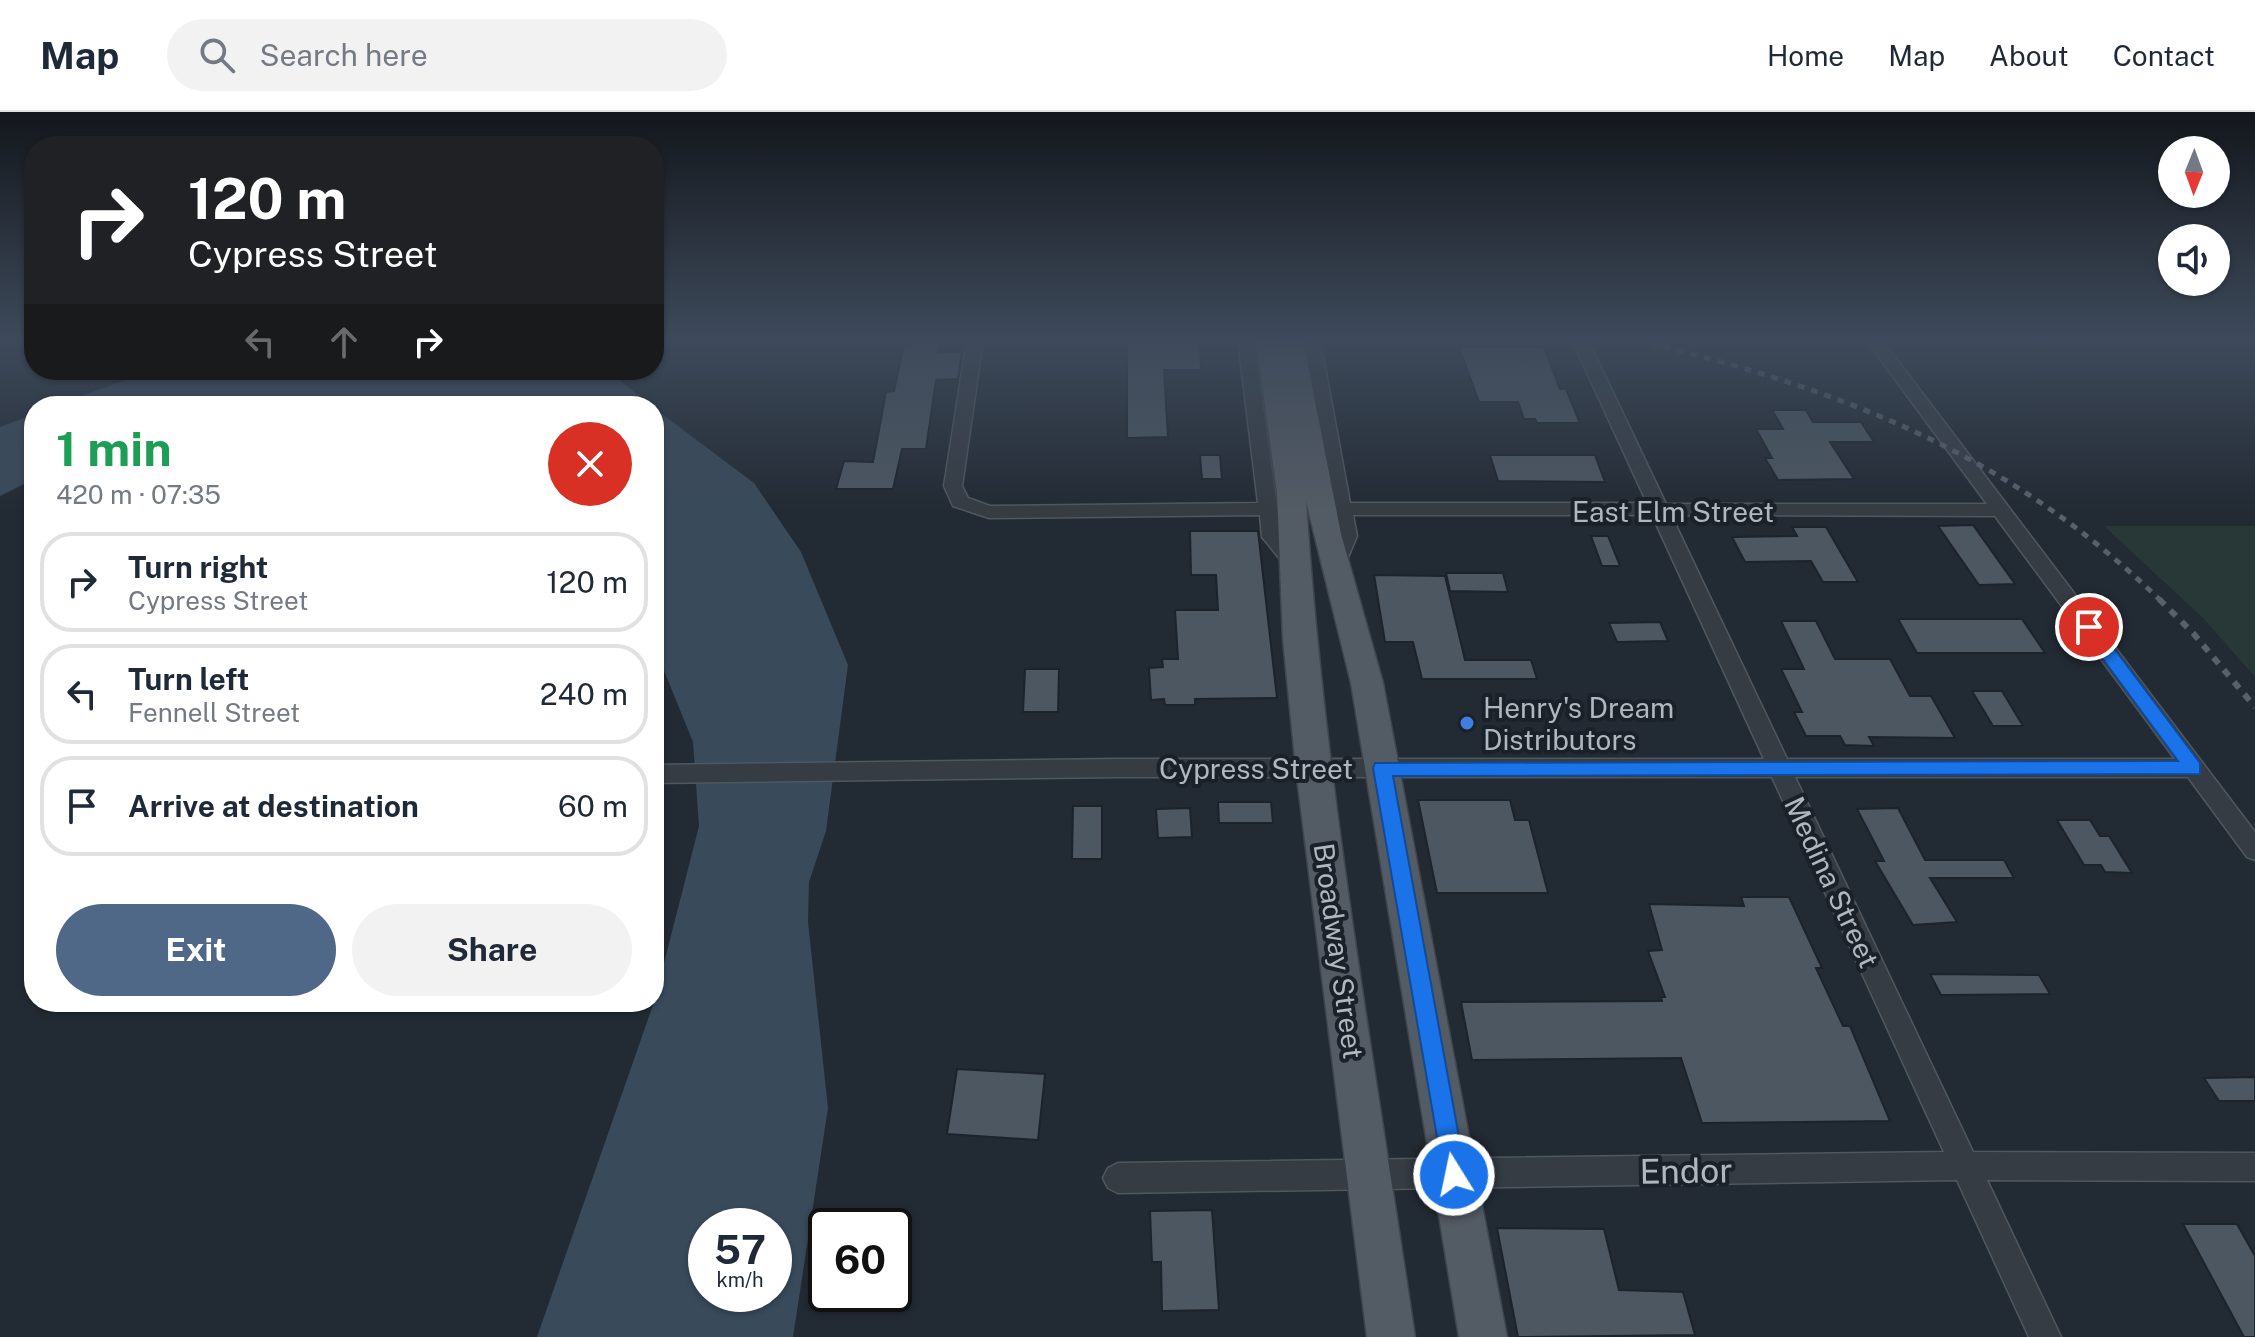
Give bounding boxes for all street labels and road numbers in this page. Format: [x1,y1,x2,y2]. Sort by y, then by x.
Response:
street label: East Elm Street [1572,495,1774,528]
street label: Cypress Street [1159,752,1353,785]
street label: Medina Street [1778,791,1886,973]
street label: Broadway Street [1308,841,1370,1061]
street label: Endor [1639,1150,1733,1192]

